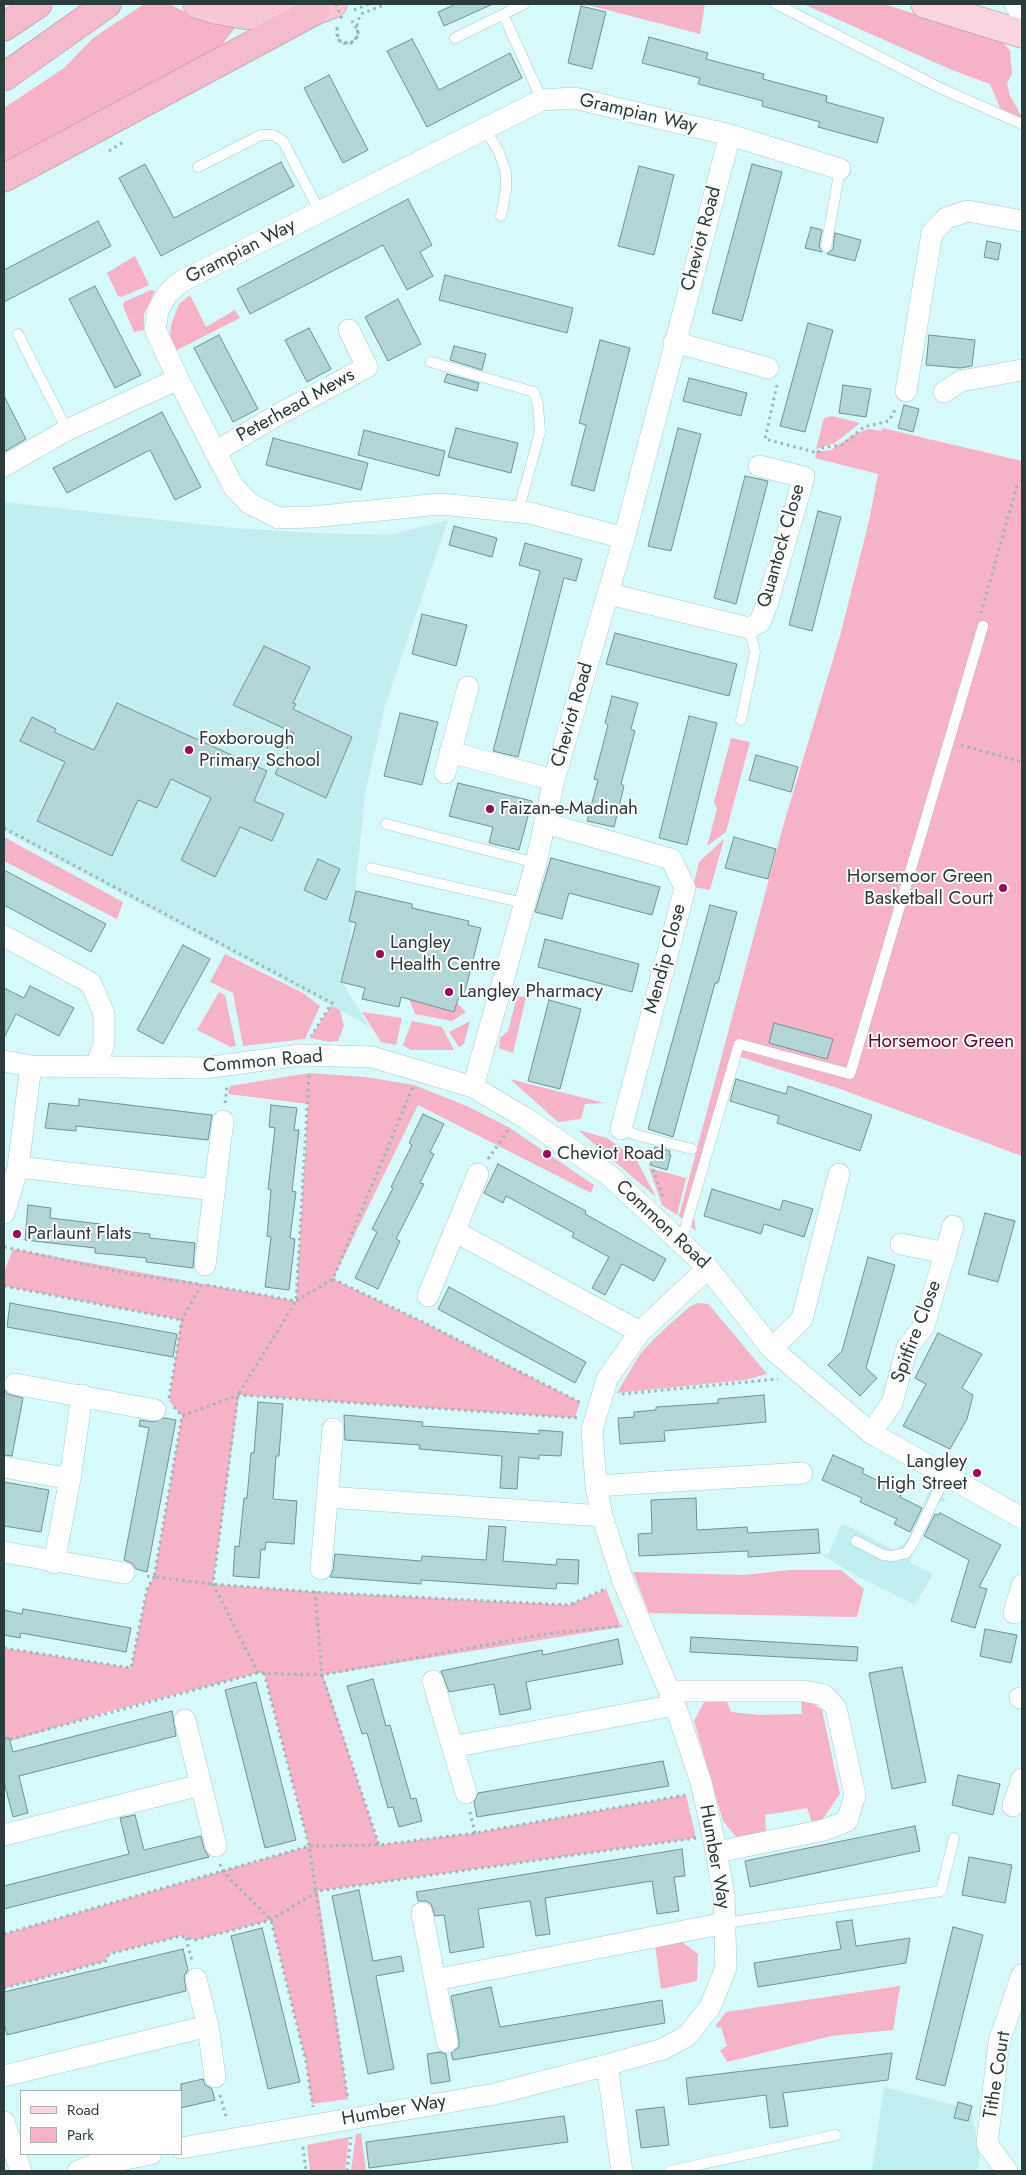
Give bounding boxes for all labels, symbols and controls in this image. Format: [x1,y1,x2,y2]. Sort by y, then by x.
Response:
street label: Grampian Way [577,89,699,139]
street label: Cheviot Road [677,184,727,294]
street label: Grampian Way [182,215,300,289]
street label: Peterhead Mews [233,364,359,448]
street label: Quantock Close [753,482,811,610]
street label: Cheviot Road [547,660,599,770]
place label: Foxborough Primary School [199,728,320,772]
marker: Foxborough Primary School [183,744,195,756]
place label: Faizan-e-Madinah [500,798,638,820]
marker: Faizan-e-Madinah [484,803,496,815]
place label: Horsemoor Green Basketball Court [847,866,993,910]
marker: Horsemoor Green Basketball Court [997,882,1009,894]
street label: Mendip Close [640,902,692,1016]
place label: Langley Health Centre [390,932,500,976]
marker: Langley Health Centre [374,948,386,960]
place label: Langley Pharmacy [459,981,603,1003]
marker: Langley Pharmacy [443,986,455,998]
park label: Horsemoor Green [868,1031,1014,1053]
street label: Common Road [202,1045,324,1079]
place label: Cheviot Road [557,1143,664,1165]
marker: Cheviot Road [541,1148,553,1160]
street label: Common Road [610,1176,714,1274]
place label: Parlaunt Flats [27,1223,131,1245]
marker: Parlaunt Flats [11,1228,23,1240]
street label: Spitfire Close [887,1277,947,1387]
place label: Langley High Street [877,1451,967,1495]
marker: Langley High Street [971,1467,983,1479]
street label: Humber Way [694,1803,734,1911]
street label: Tithe Court [980,2030,1016,2120]
legend [20,2090,182,2155]
street label: Humber Way [340,2091,448,2131]
text: Road [67,2099,99,2121]
text: Park [67,2124,94,2146]

